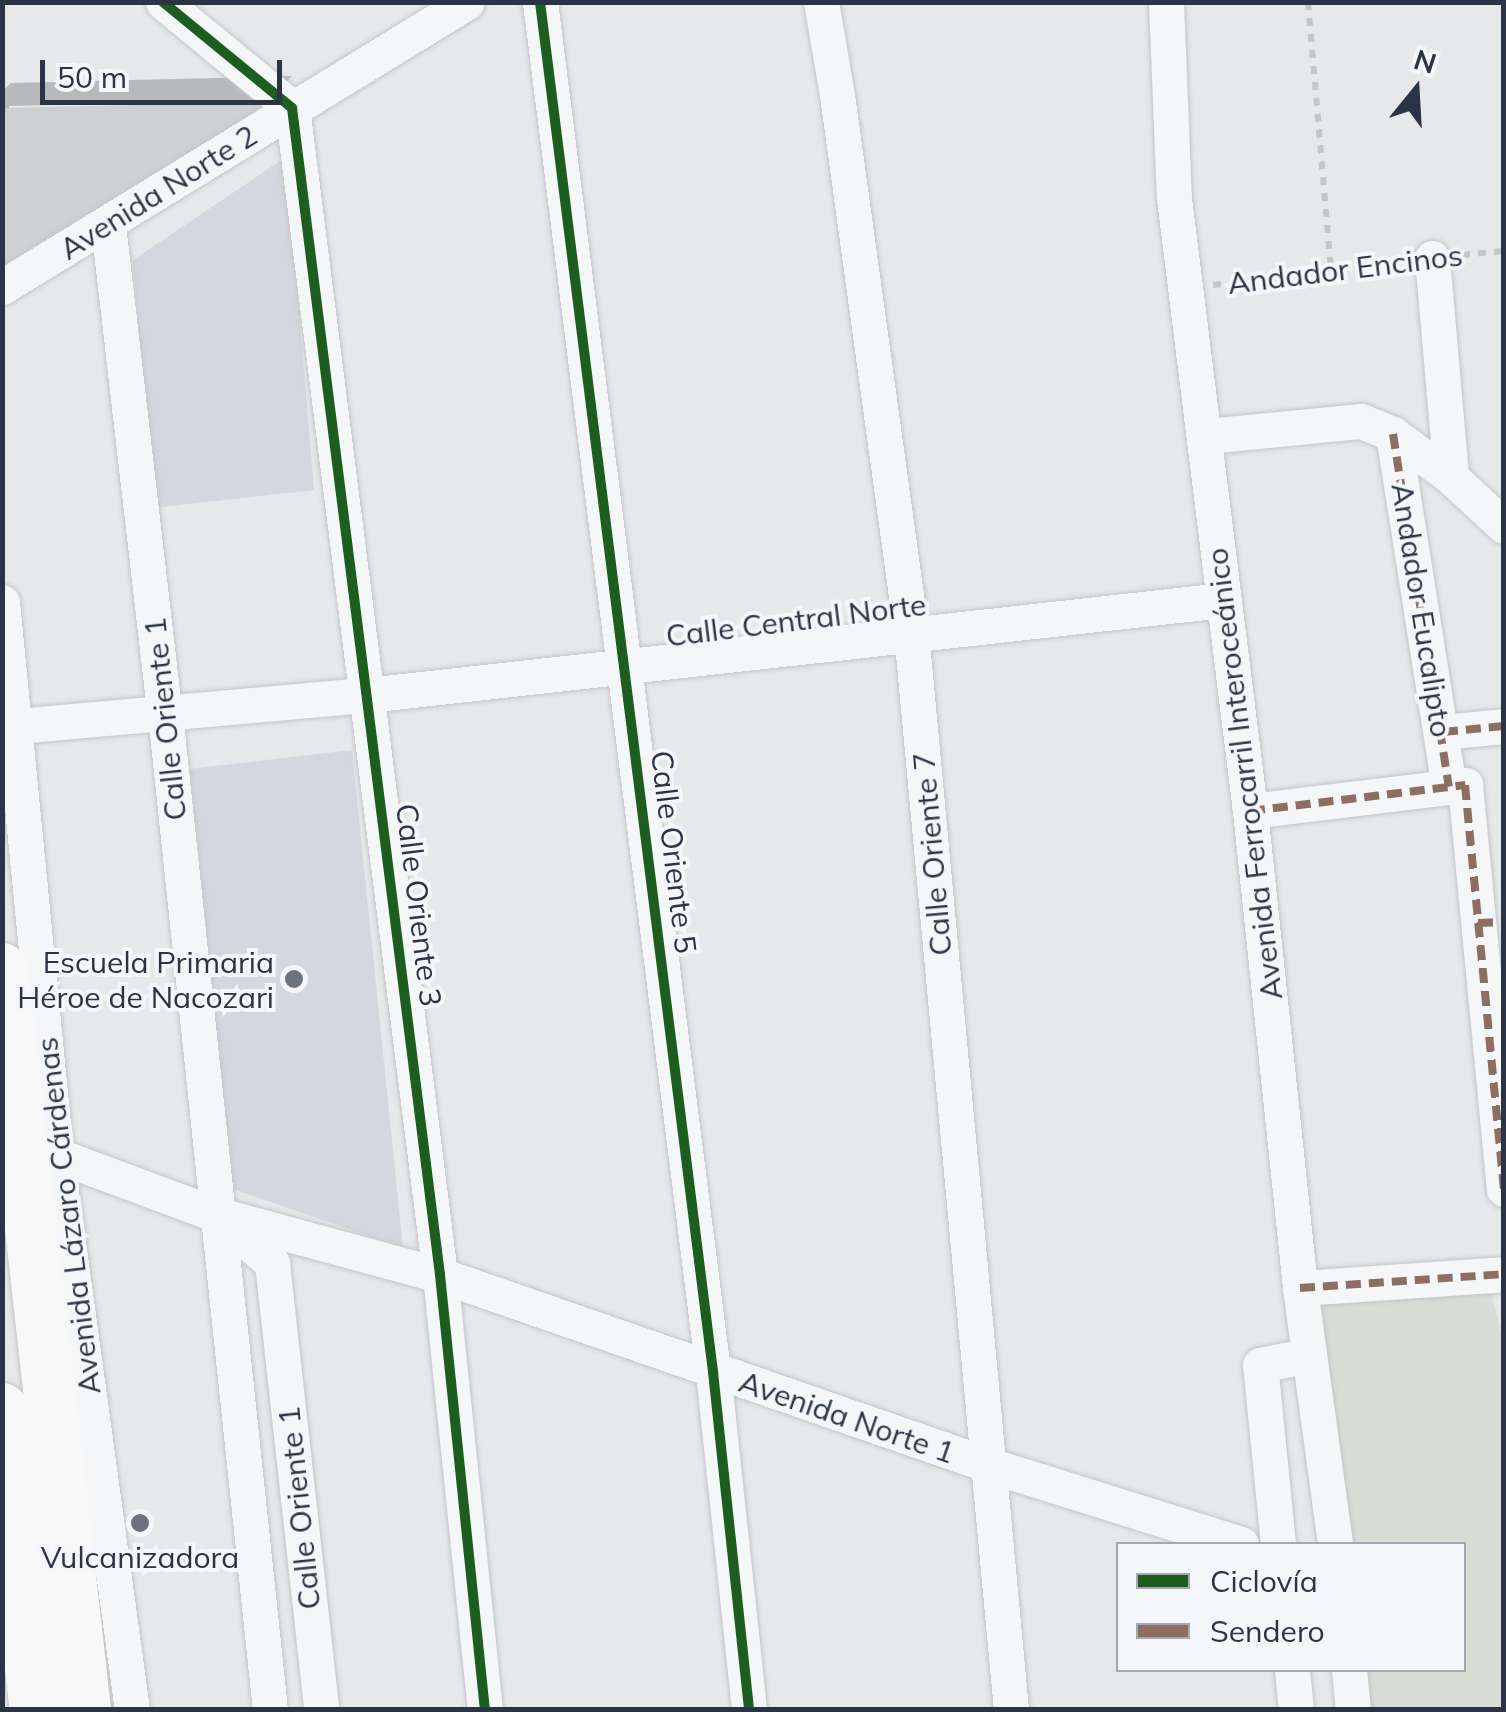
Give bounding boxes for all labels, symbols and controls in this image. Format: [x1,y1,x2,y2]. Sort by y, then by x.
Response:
scale bar [45,40,288,102]
north arrow [1366,40,1466,140]
text: N [1410,41,1441,81]
text: 50 m [57,58,127,96]
street label: Avenida Norte 2 [53,117,263,267]
street label: Andador Encinos [1226,237,1464,301]
street label: Andador Eucalipto [1384,480,1460,740]
street label: Avenida Ferrocarril Interoceánico [1198,546,1290,1002]
street label: Calle Central Norte [664,586,928,654]
street label: Calle Oriente 1 [136,616,194,822]
street label: Calle Oriente 5 [644,749,704,955]
street label: Calle Oriente 7 [905,751,959,957]
street label: Calle Oriente 3 [389,802,449,1008]
place label: Escuela Primaria Héroe de Nacozari [17,944,274,1014]
marker: Escuela Primaria Héroe de Nacozari [283,968,305,990]
street label: Avenida Lázaro Cárdenas [28,1036,108,1396]
street label: Avenida Norte 1 [735,1363,959,1471]
street label: Calle Oriente 1 [270,1405,328,1611]
marker: Vulcanizadora [129,1512,151,1534]
place label: Vulcanizadora [41,1539,239,1575]
legend [1116,1542,1466,1672]
text: Ciclovía [1210,1562,1318,1600]
text: Sendero [1210,1612,1325,1650]

